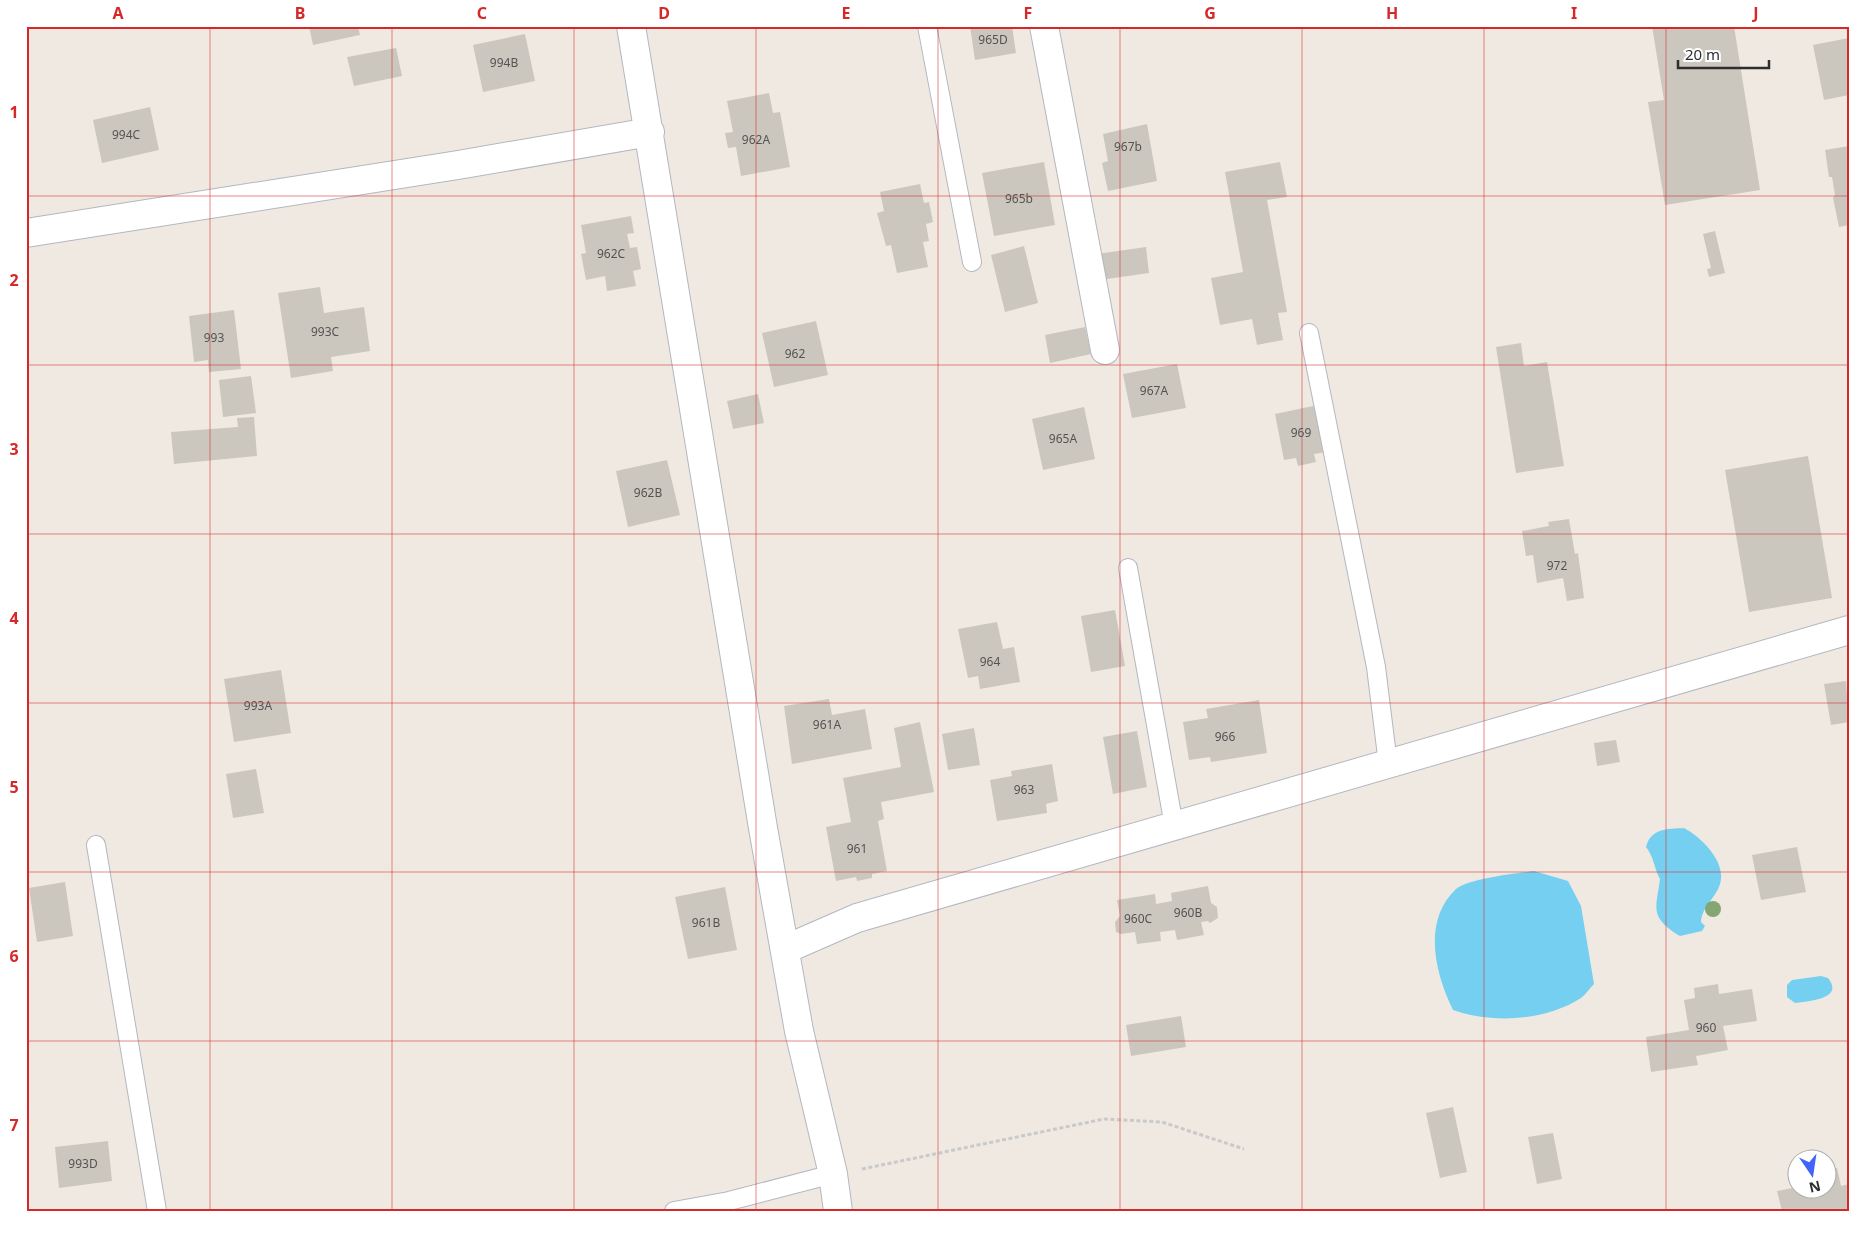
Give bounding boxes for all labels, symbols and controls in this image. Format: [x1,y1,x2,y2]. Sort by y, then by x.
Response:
text: A [112,2,124,24]
text: B [295,2,305,24]
text: C [477,2,487,24]
text: D [658,2,670,24]
text: E [842,2,851,24]
text: F [1024,2,1032,24]
text: G [1204,2,1216,24]
text: H [1386,2,1398,24]
text: I [1571,2,1577,24]
text: J [1751,2,1759,24]
house number: 965D [978,31,1008,48]
scale bar [1678,38,1769,70]
text: 20 m [1685,44,1720,64]
house number: 994B [490,54,518,71]
text: 1 [9,101,19,123]
house number: 994C [112,126,140,143]
house number: 962A [742,131,770,148]
house number: 967b [1114,138,1142,155]
house number: 965b [1005,190,1033,207]
house number: 962C [597,245,625,262]
text: 2 [9,269,19,291]
house number: 993C [311,323,339,340]
house number: 993 [204,329,224,346]
house number: 962 [785,345,805,362]
house number: 967A [1140,382,1168,399]
house number: 969 [1291,424,1311,441]
house number: 965A [1049,430,1077,447]
text: 3 [9,438,19,460]
house number: 962B [634,484,662,501]
house number: 972 [1547,557,1567,574]
text: 4 [9,607,19,629]
house number: 964 [980,653,1000,670]
house number: 993A [244,697,272,714]
house number: 961A [813,716,841,733]
house number: 966 [1215,728,1235,745]
text: 5 [9,776,19,798]
house number: 963 [1014,781,1034,798]
house number: 961 [847,840,867,857]
house number: 960B [1174,904,1202,921]
house number: 960C [1124,910,1152,927]
house number: 961B [692,914,720,931]
text: 6 [9,945,19,967]
house number: 960 [1696,1019,1716,1036]
text: 7 [9,1114,19,1136]
north arrow [1788,1150,1838,1200]
house number: 993D [68,1155,98,1172]
text: N [1807,1177,1823,1198]

